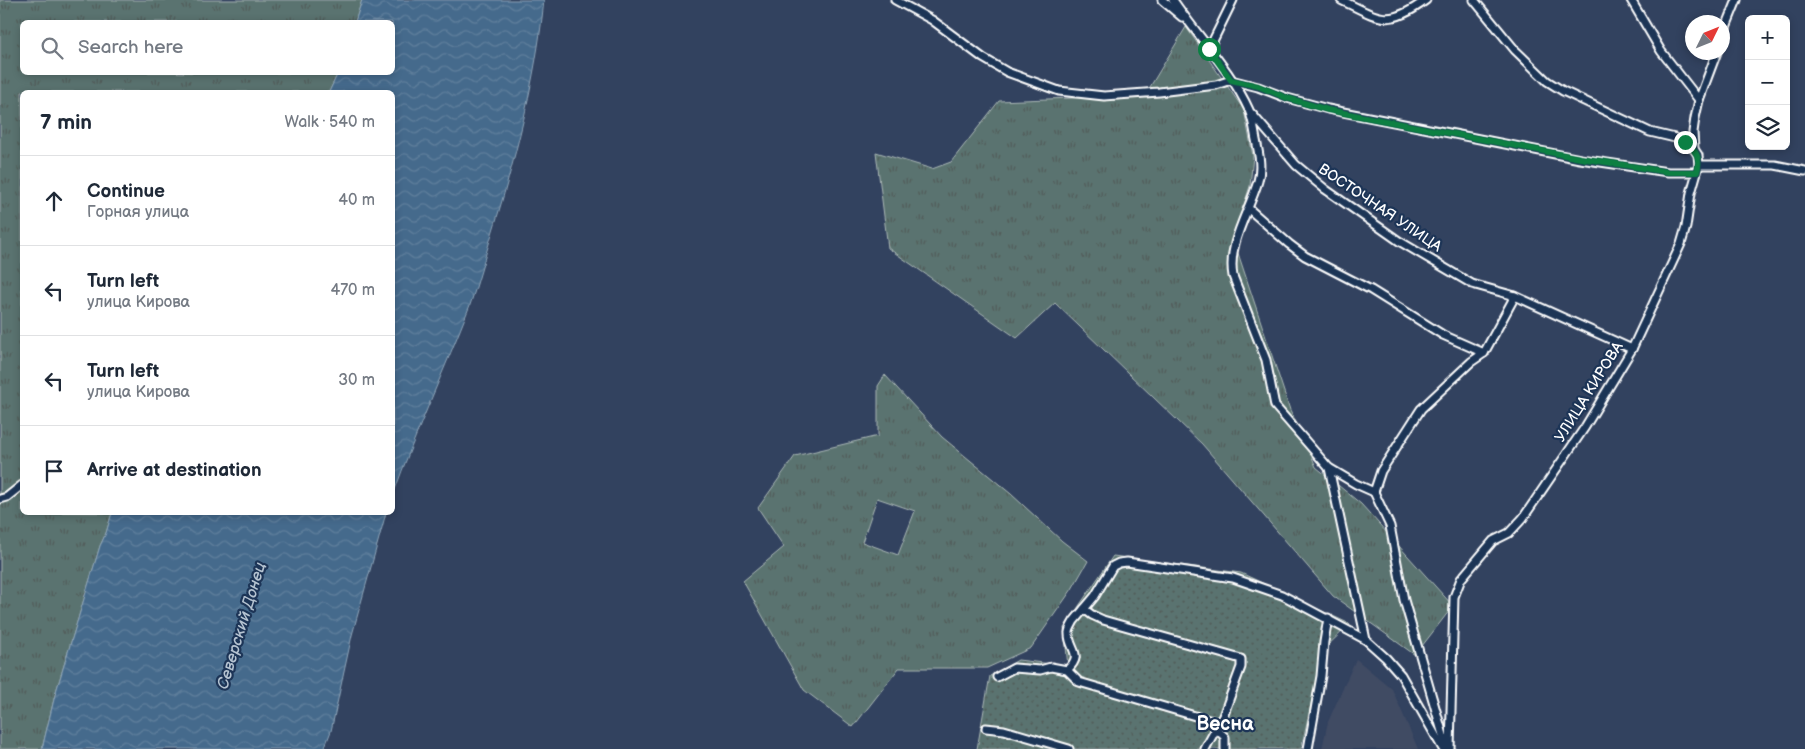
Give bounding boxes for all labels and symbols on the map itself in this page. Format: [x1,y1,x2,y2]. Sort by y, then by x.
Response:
north arrow [1685,15,1730,60]
route start [1198,38,1221,61]
route end [1674,131,1697,154]
street label: ВОСТОЧНАЯ УЛИЦА [1315,160,1446,257]
street label: УЛИЦА КИРОВА [1551,338,1628,446]
water label: Северский Донец [214,560,270,692]
district label: Весна [1196,712,1254,736]

